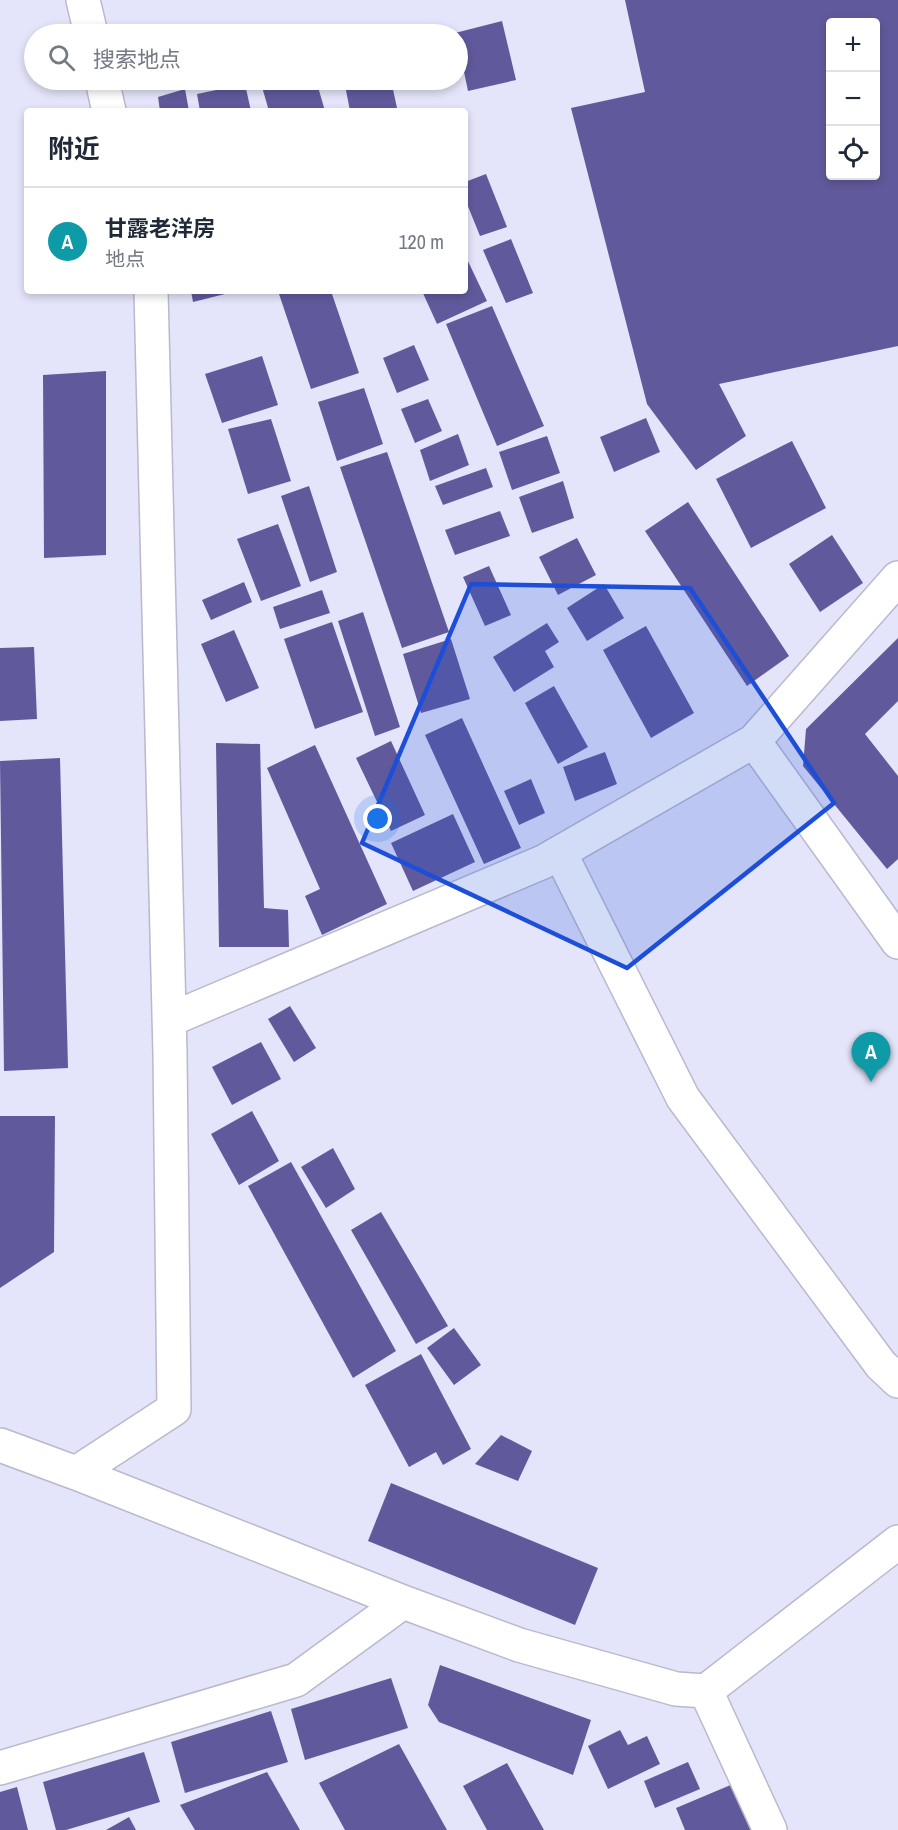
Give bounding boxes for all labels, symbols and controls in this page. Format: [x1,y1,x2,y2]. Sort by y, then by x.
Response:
map controls [826,18,880,180]
button: + [826,18,880,72]
search box [24,24,468,90]
icon: search [45,41,78,74]
text: 搜索地点 [93,44,181,74]
button: − [826,72,880,126]
button: locate [826,126,880,180]
text: 附近 [48,131,100,166]
text: 甘露老洋房 [105,213,215,243]
text: A [62,228,73,255]
text: 120 m [398,228,444,255]
text: 地点 [105,245,145,272]
your location [363,804,392,833]
pin: A [852,1032,890,1082]

